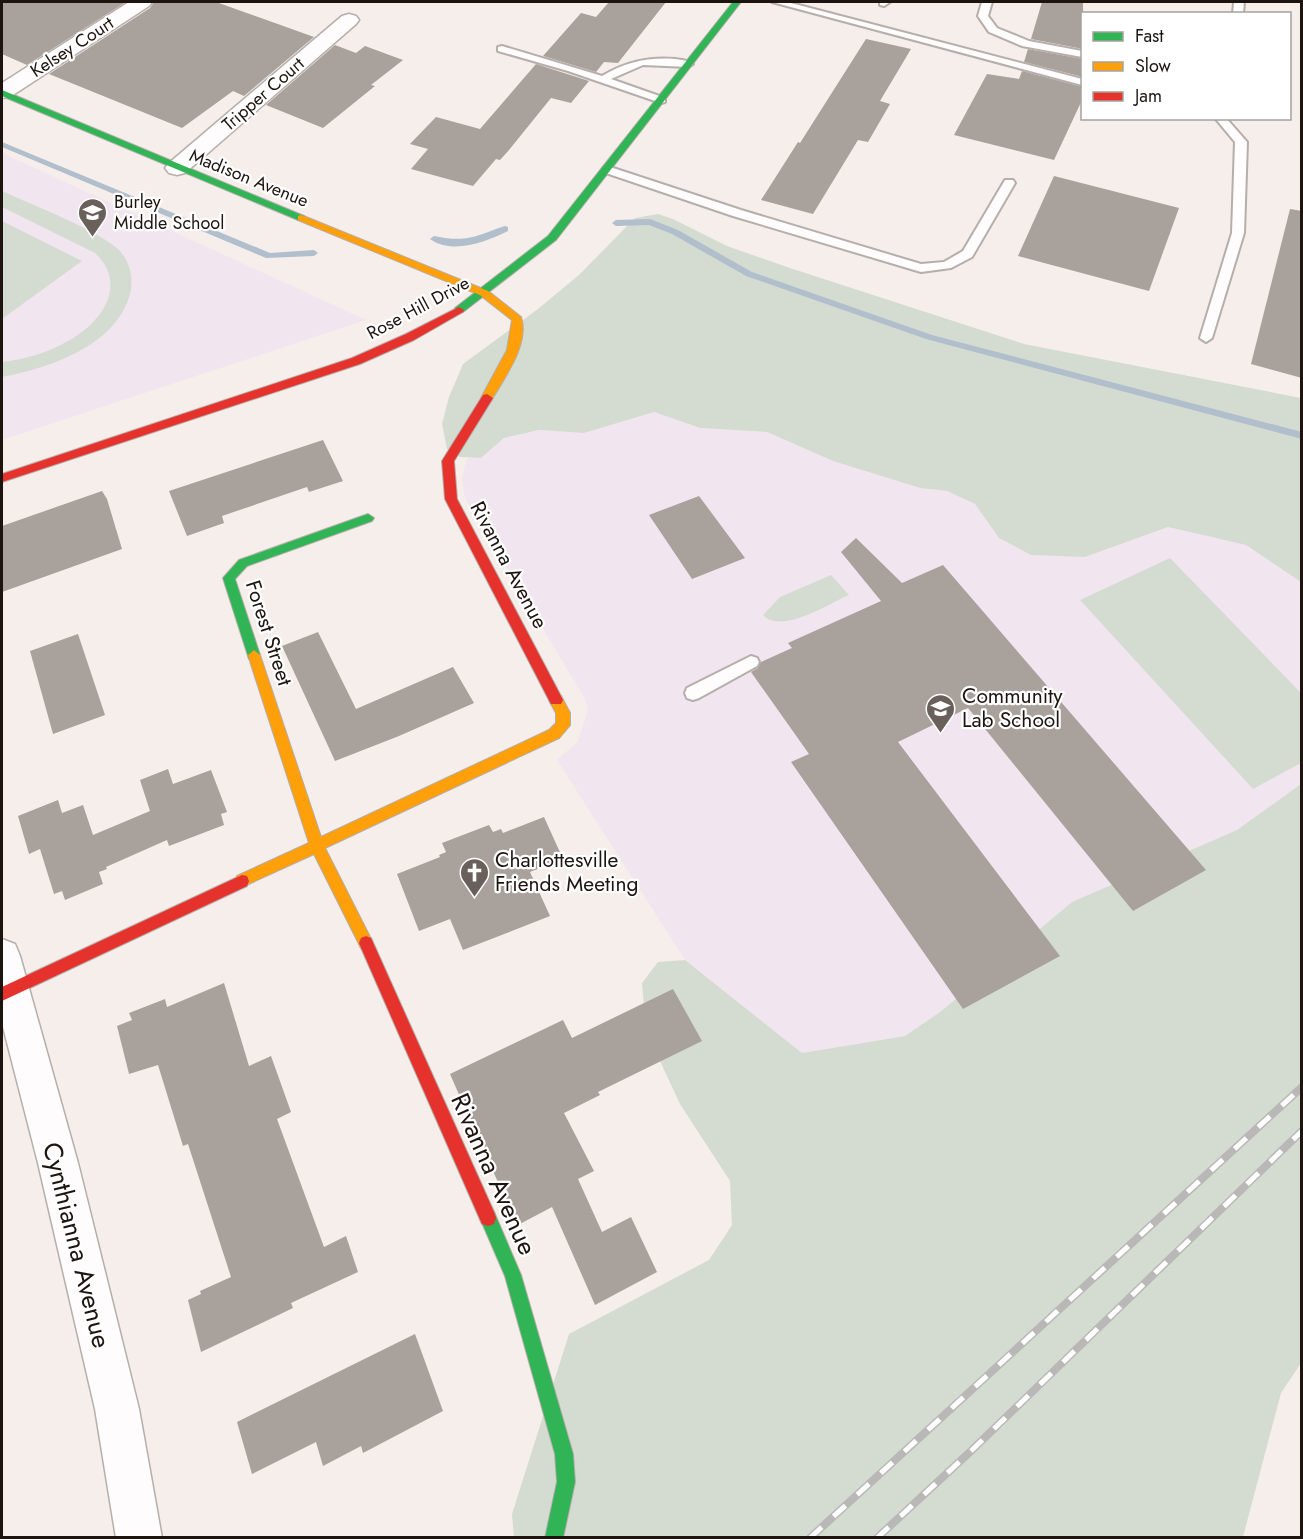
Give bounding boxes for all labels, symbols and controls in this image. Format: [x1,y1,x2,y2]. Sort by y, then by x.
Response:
street label: Kelsey Court [25,10,119,84]
legend [1081,12,1291,120]
text: Fast [1135,23,1164,49]
street label: Tripper Court [216,51,310,137]
text: Slow [1135,53,1172,79]
text: Jam [1133,83,1162,109]
street label: Madison Avenue [186,142,312,214]
place label: Burley Middle School [114,189,224,236]
school or university icon: Burley Middle School [77,196,109,238]
street label: Rose Hill Drive [362,270,474,346]
street label: Rivanna Avenue [463,496,555,634]
street label: Forest Street [238,577,300,689]
place label: Community Lab School [962,681,1063,735]
school or university icon: Community Lab School [925,692,957,734]
place label: Charlottesville Friends Meeting [495,845,638,899]
church icon: Charlottesville Friends Meeting [458,856,490,898]
street label: Rivanna Avenue [441,1087,547,1261]
street label: Cynthianna Avenue [33,1138,121,1352]

